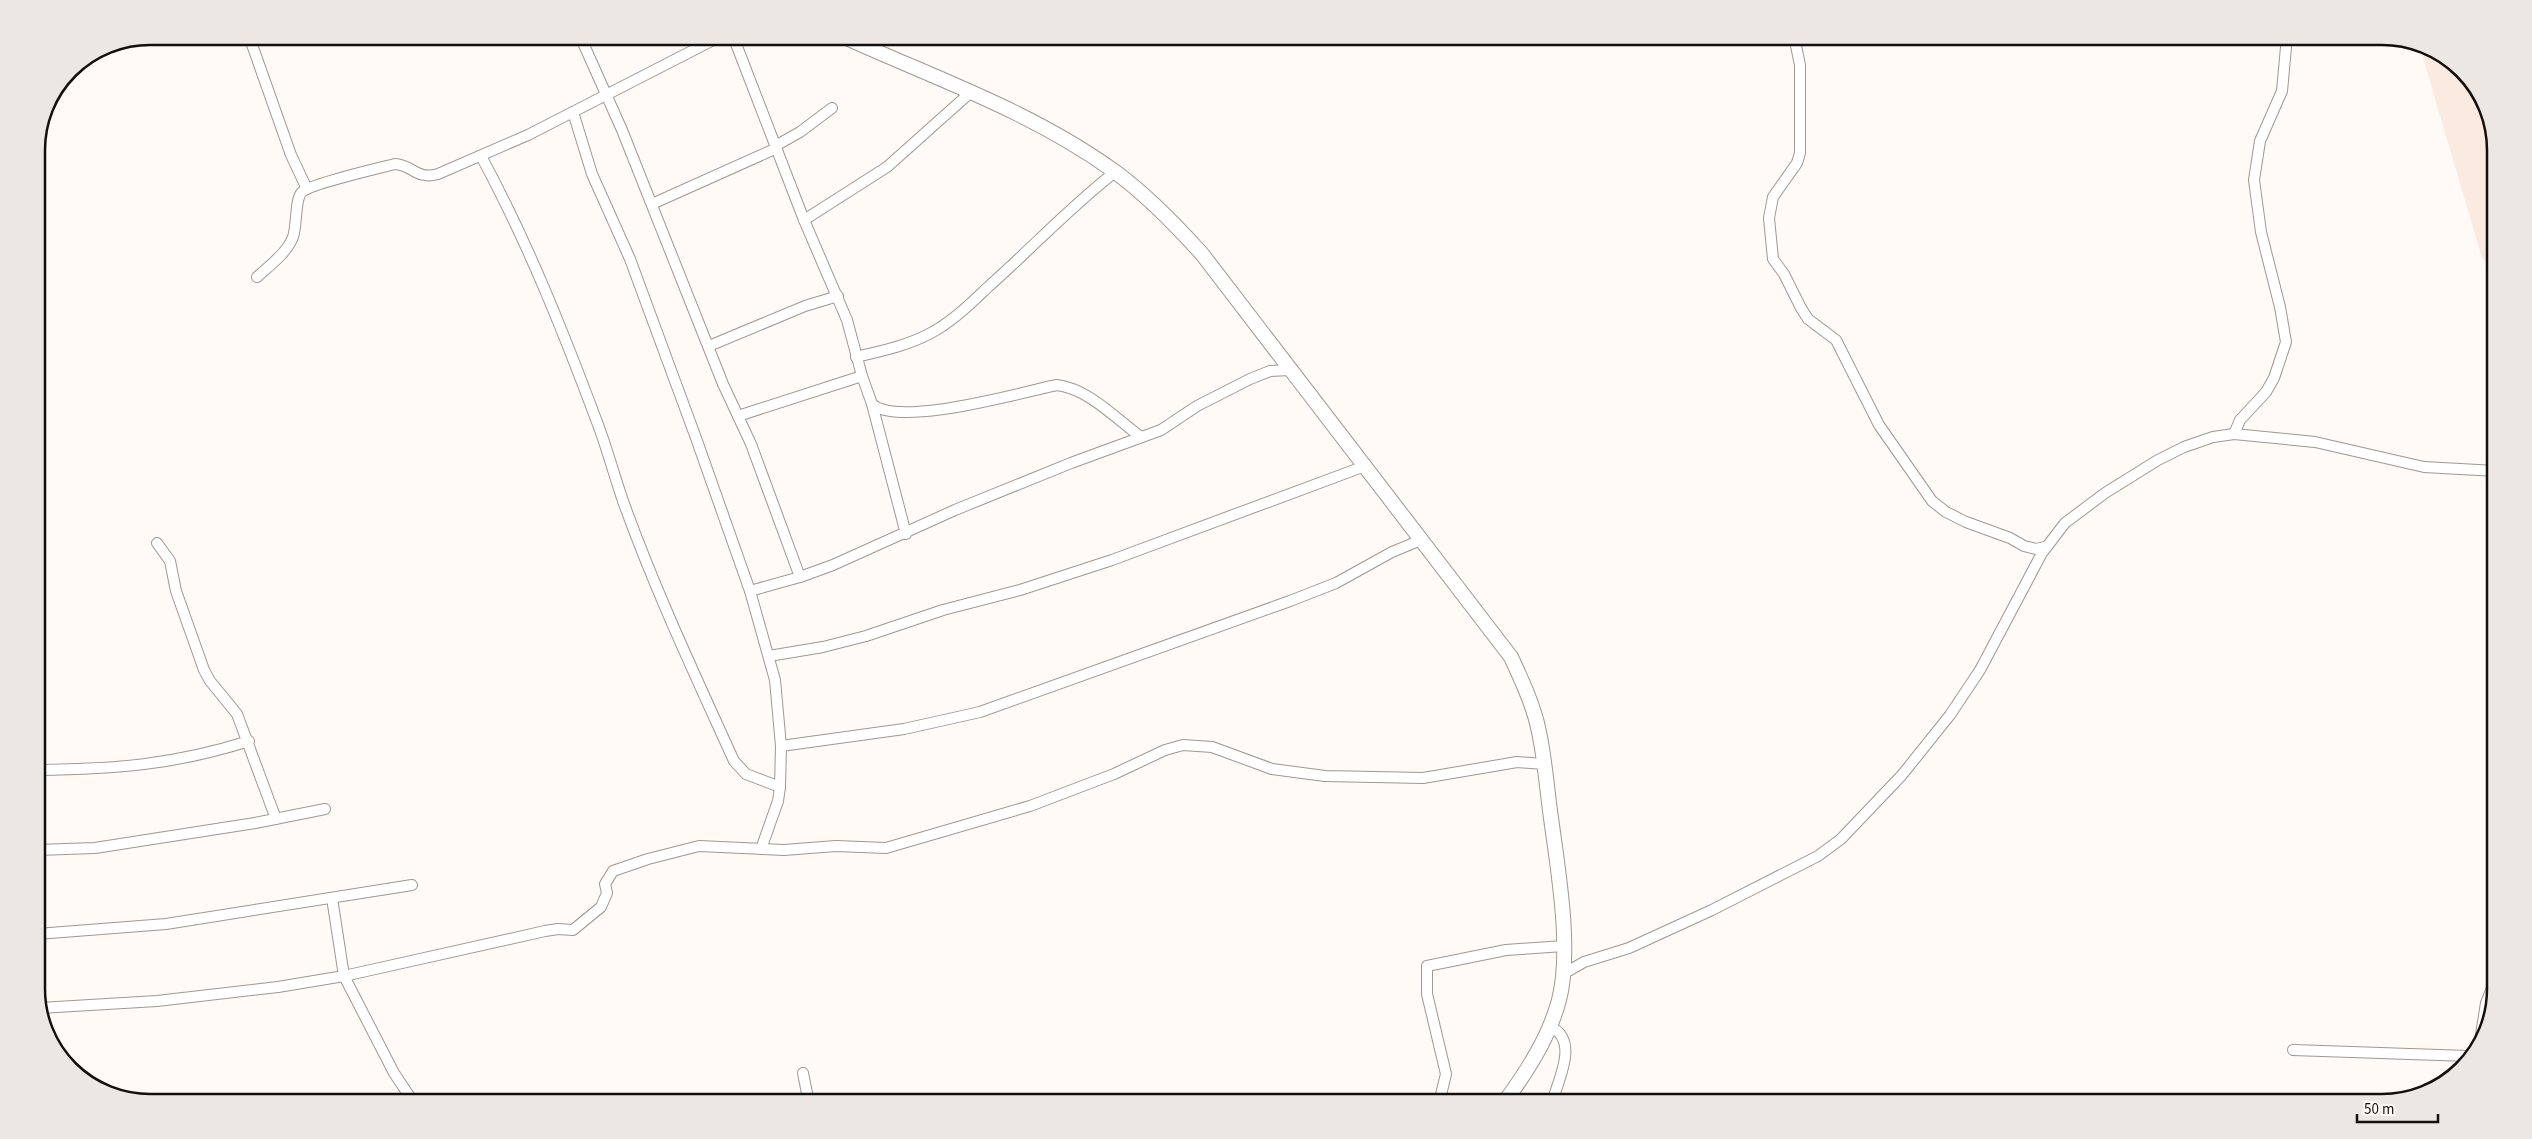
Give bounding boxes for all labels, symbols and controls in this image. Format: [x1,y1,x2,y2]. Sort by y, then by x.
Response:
scale bar [2357,1092,2438,1124]
text: 50 m [2364,1099,2394,1120]

